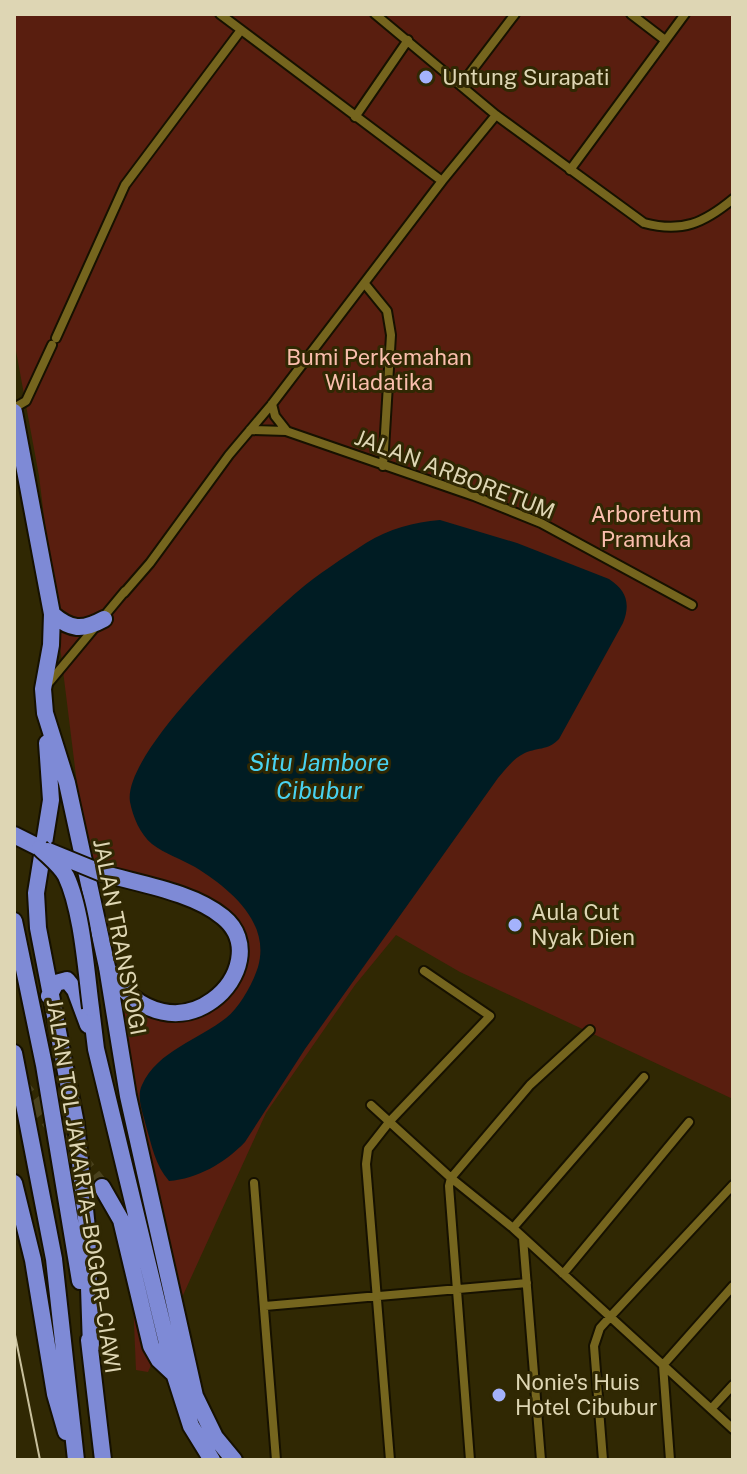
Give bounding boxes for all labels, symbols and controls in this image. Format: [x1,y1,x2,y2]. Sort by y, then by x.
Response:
place label: Untung Surapati [442,64,609,90]
marker: Untung Surapati [417,68,435,86]
park label: Bumi Perkemahan Wiladatika [286,344,472,395]
street label: JALAN ARBORETUM [351,424,559,524]
park label: Arboretum Pramuka [591,501,701,552]
water label: Situ Jambore Cibubur [249,748,389,804]
street label: JALAN TRANSYOGI [88,837,152,1037]
place label: Aula Cut Nyak Dien [531,899,635,950]
marker: Aula Cut Nyak Dien [506,916,524,934]
street label: JALAN TOL JAKARTA–BOGOR–CIAWI [41,997,127,1375]
place label: Nonie's Huis Hotel Cibubur [515,1369,658,1420]
marker: Nonie's Huis Hotel Cibubur [490,1386,508,1404]

